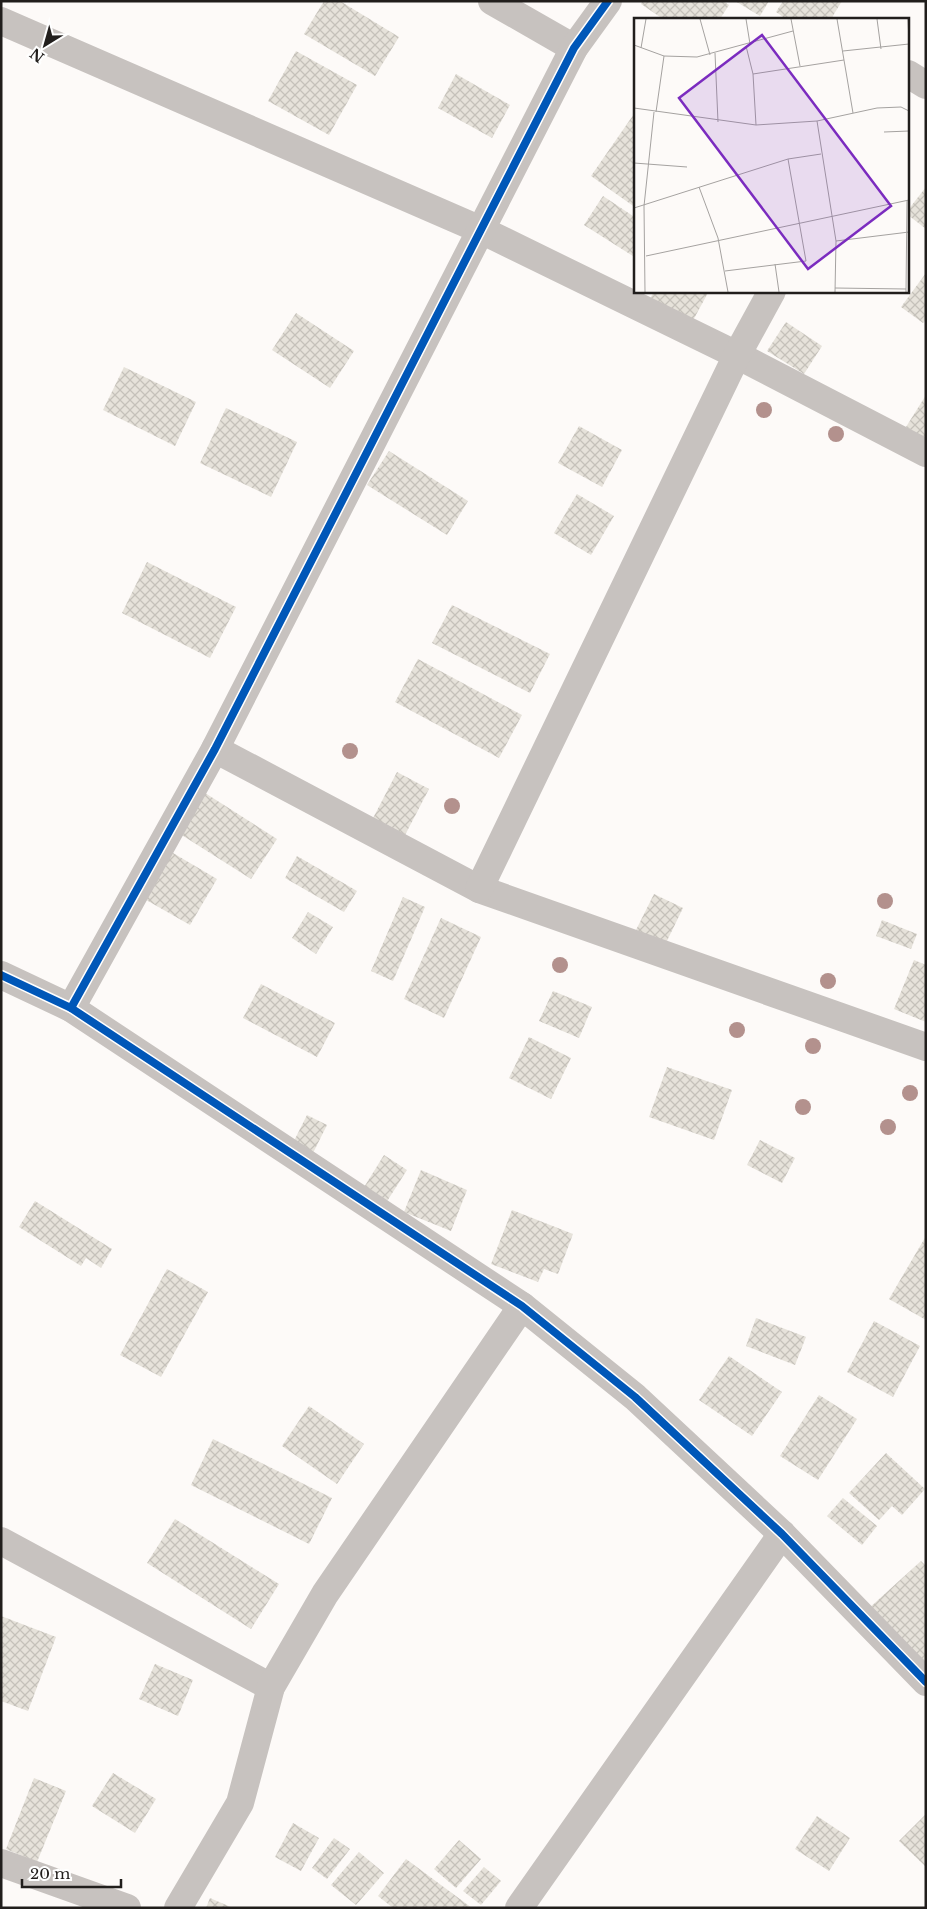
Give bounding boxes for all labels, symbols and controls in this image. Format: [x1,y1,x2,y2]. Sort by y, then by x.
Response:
inset map [634,18,910,292]
north arrow [20,20,70,70]
text: N [27,44,48,67]
scale bar [22,1856,121,1888]
text: 20 m [30,1864,70,1883]

